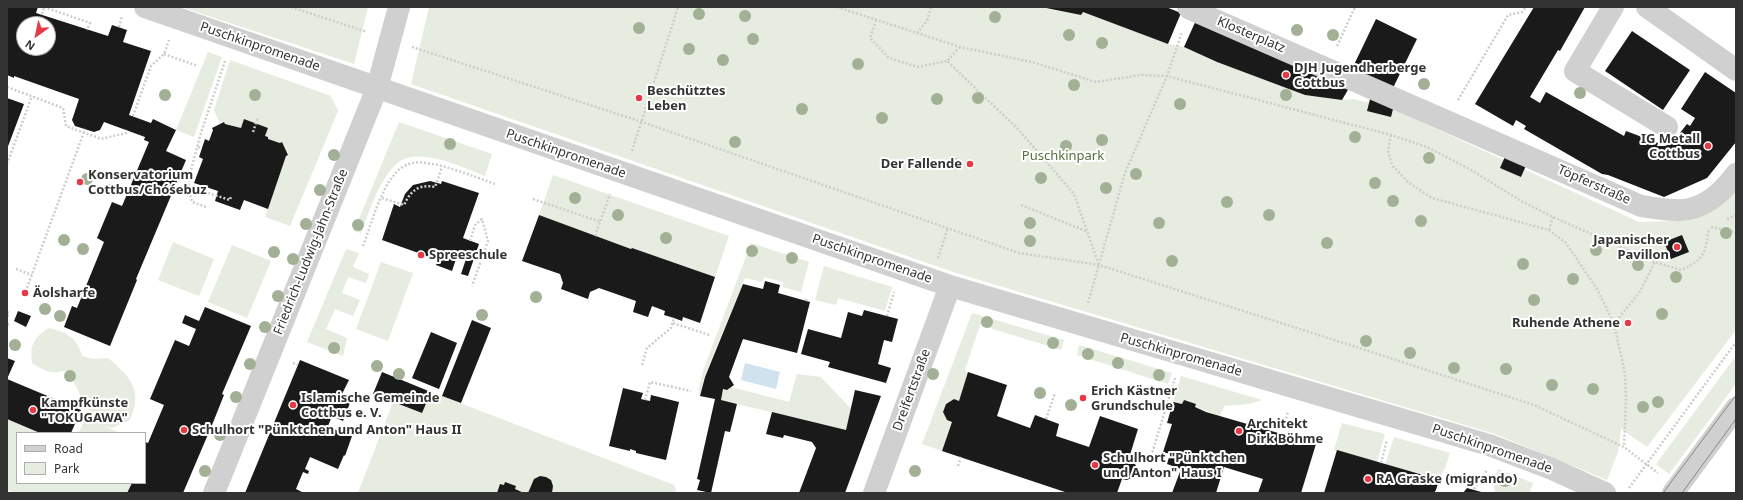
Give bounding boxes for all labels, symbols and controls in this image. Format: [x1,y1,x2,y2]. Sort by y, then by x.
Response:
street label: Klosterplatz [1215,14,1287,56]
north arrow [16,16,56,56]
street label: Puschkinpromenade [198,19,322,75]
text: N [22,37,38,54]
place label: DJH Jugendherberge Cottbus [1294,60,1426,91]
marker: DJH Jugendherberge Cottbus [1281,70,1291,80]
place label: Beschütztes Leben [647,83,726,114]
marker: Beschütztes Leben [634,93,644,103]
street label: Puschkinpromenade [504,126,628,182]
place label: IG Metall Cottbus [1641,131,1700,162]
marker: IG Metall Cottbus [1703,141,1713,151]
park label: Puschkinpark [1022,148,1104,164]
place label: Der Fallende [881,156,962,172]
marker: Der Fallende [965,159,975,169]
street label: Töpferstraße [1555,162,1633,208]
place label: Konservatorium Cottbus/Chóśebuz [88,167,207,198]
street label: Friedrich-Ludwig-Jahn-Straße [271,167,351,337]
marker: Konservatorium Cottbus/Chóśebuz [75,177,85,187]
street label: Puschkinpromenade [810,231,934,287]
place label: Japanischer Pavillon [1593,232,1669,263]
marker: Japanischer Pavillon [1672,242,1682,252]
place label: Spreeschule [429,247,507,263]
marker: Spreeschule [416,250,426,260]
place label: Äolsharfe [33,285,95,301]
marker: Äolsharfe [20,288,30,298]
place label: Ruhende Athene [1512,315,1620,331]
marker: Ruhende Athene [1623,318,1633,328]
street label: Puschkinpromenade [1118,330,1244,380]
street label: Dreifertstraße [890,347,934,433]
place label: Erich Kästner Grundschule [1091,383,1177,414]
place label: Islamische Gemeinde Cottbus e. V. [301,390,440,421]
marker: Erich Kästner Grundschule [1078,393,1088,403]
place label: Kampfkünste "TOKUGAWA" [41,395,128,426]
marker: Islamische Gemeinde Cottbus e. V. [288,400,298,410]
marker: Kampfkünste "TOKUGAWA" [28,405,38,415]
place label: Architekt Dirk Böhme [1247,416,1323,447]
street label: Puschkinpromenade [1430,421,1554,477]
place label: Schulhort "Pünktchen und Anton" Haus II [192,422,462,438]
marker: Schulhort "Pünktchen und Anton" Haus II [179,425,189,435]
marker: Architekt Dirk Böhme [1234,426,1244,436]
legend [16,432,146,484]
text: Road [54,440,83,457]
place label: Schulhort "Pünktchen und Anton" Haus I [1103,450,1245,481]
text: Park [54,460,79,477]
marker: Schulhort "Pünktchen und Anton" Haus I [1090,460,1100,470]
place label: RA Graske (migrando) [1376,471,1517,487]
marker: RA Graske (migrando) [1363,474,1373,484]

